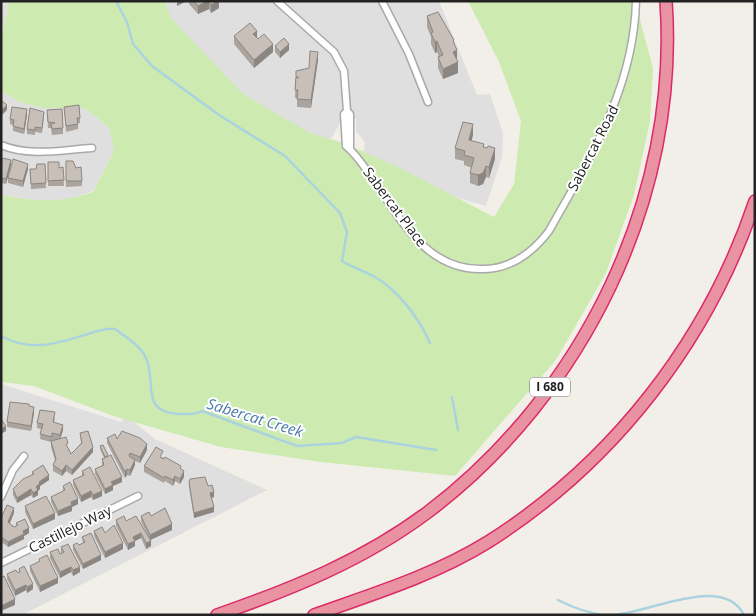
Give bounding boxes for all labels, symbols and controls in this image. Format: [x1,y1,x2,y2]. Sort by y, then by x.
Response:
street label: Sabercat Road [563,102,622,194]
street label: Sabercat Place [359,163,432,250]
road number: I 680 [530,378,570,397]
water label: Sabercat Creek [205,393,306,441]
street label: Castillejo Way [25,500,115,557]

